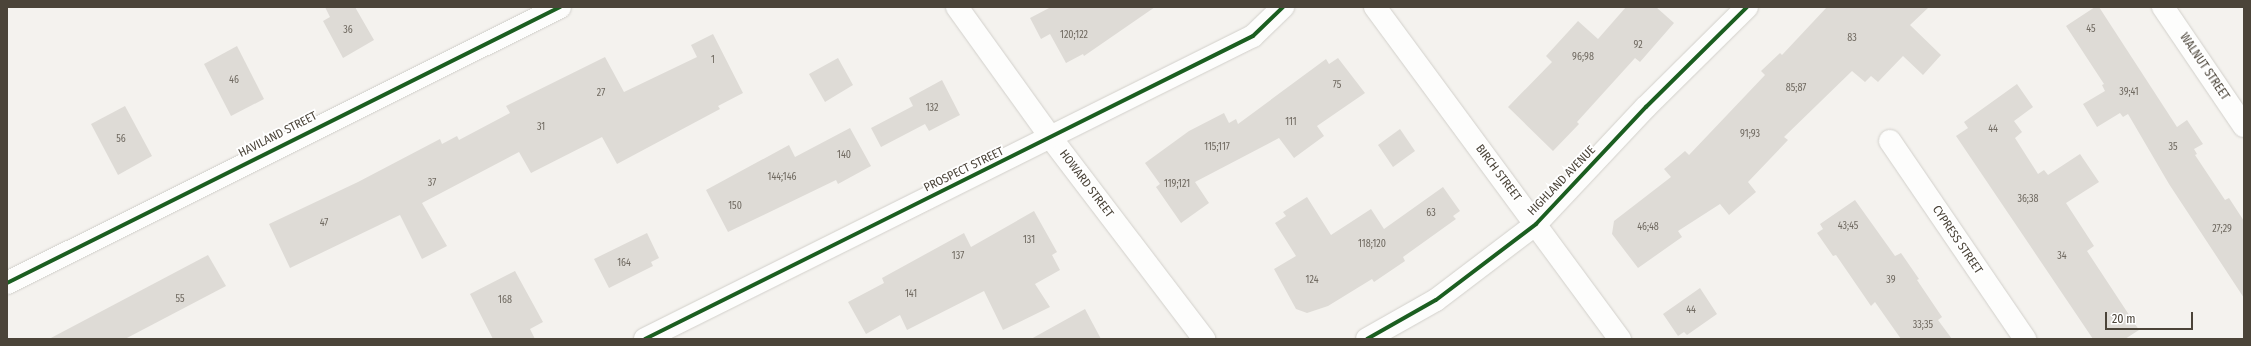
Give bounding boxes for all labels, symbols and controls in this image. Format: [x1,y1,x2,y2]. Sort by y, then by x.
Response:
house number: 45 [2086,24,2096,36]
house number: 36 [343,25,353,37]
house number: 120;122 [1060,30,1088,42]
street label: WALNUT STREET [2176,31,2232,103]
house number: 83 [1847,33,1857,45]
house number: 92 [1633,40,1643,52]
house number: 96;98 [1572,52,1594,64]
house number: 1 [711,55,715,67]
house number: 46 [229,75,239,87]
house number: 75 [1333,80,1341,92]
house number: 85;87 [1786,83,1806,95]
house number: 39;41 [2119,87,2139,99]
house number: 27 [597,88,605,100]
house number: 132 [926,103,938,115]
street label: HAVILAND STREET [236,109,320,161]
house number: 111 [1285,117,1297,129]
house number: 31 [537,122,545,134]
house number: 44 [1988,124,1998,136]
house number: 91;93 [1740,129,1760,141]
house number: 56 [116,134,126,146]
house number: 115;117 [1204,142,1230,154]
street label: BIRCH STREET [1472,142,1524,204]
house number: 35 [2168,142,2178,154]
street label: HIGHLAND AVENUE [1525,143,1599,219]
street label: PROSPECT STREET [922,144,1006,196]
street label: HOWARD STREET [1056,147,1116,221]
house number: 140 [837,150,851,162]
house number: 144;146 [768,172,796,184]
house number: 37 [428,178,436,190]
house number: 119;121 [1164,179,1190,191]
house number: 36;38 [2017,194,2039,206]
house number: 150 [728,201,742,213]
street label: CYPRESS STREET [1929,203,1985,277]
house number: 63 [1426,208,1436,220]
house number: 47 [320,218,328,230]
house number: 43;45 [1838,221,1858,233]
house number: 46;48 [1637,222,1659,234]
house number: 27;29 [2212,224,2232,236]
house number: 131 [1023,235,1035,247]
house number: 118;120 [1358,239,1386,251]
house number: 137 [952,251,964,263]
house number: 34 [2057,251,2067,263]
house number: 164 [617,258,631,270]
house number: 124 [1306,275,1318,287]
house number: 39 [1886,275,1896,287]
house number: 141 [905,289,917,301]
house number: 55 [175,294,185,306]
house number: 168 [498,295,512,307]
scale bar [2107,304,2195,330]
house number: 44 [1686,305,1696,317]
text: 20 m [2112,312,2136,326]
house number: 33;35 [1913,320,1933,332]

